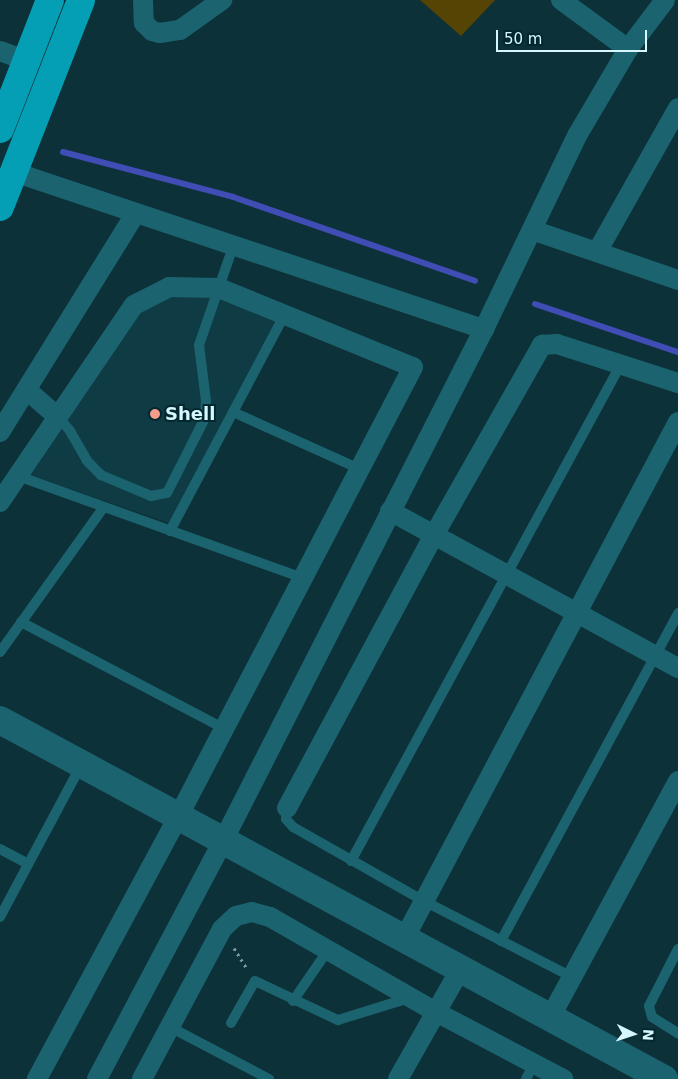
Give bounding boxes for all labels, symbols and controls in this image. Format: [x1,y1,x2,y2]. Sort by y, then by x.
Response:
scale bar [498,20,649,52]
text: 50 m [504,30,542,48]
place label: Shell [165,403,215,425]
marker: Shell [149,408,161,420]
north arrow [608,1009,658,1059]
text: N [640,1029,656,1041]

